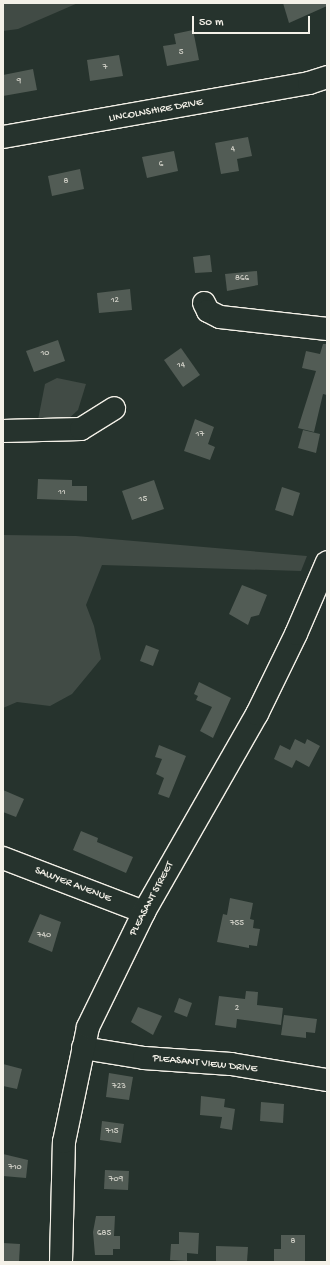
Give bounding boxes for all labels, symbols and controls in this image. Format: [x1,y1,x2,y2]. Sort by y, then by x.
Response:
scale bar [194,8,312,34]
text: 50 m [199,16,224,30]
house number: 5 [179,48,183,58]
house number: 7 [103,63,107,73]
house number: 9 [17,77,21,87]
street label: LINCOLNSHIRE DRIVE [108,96,204,126]
house number: 4 [231,145,235,155]
house number: 6 [159,160,163,170]
house number: 8 [64,177,68,187]
house number: 866 [235,274,249,284]
house number: 12 [111,296,119,306]
house number: 10 [41,349,49,359]
house number: 14 [177,361,185,371]
house number: 17 [196,430,204,440]
house number: 11 [58,488,66,498]
house number: 15 [139,495,147,505]
street label: PLEASANT STREET [127,860,177,938]
street label: SAWYER AVENUE [33,864,113,906]
house number: 755 [230,919,244,929]
house number: 740 [37,931,51,941]
house number: 2 [235,1004,239,1014]
street label: PLEASANT VIEW DRIVE [152,1052,258,1076]
house number: 723 [112,1082,126,1092]
house number: 715 [105,1127,119,1137]
house number: 710 [8,1163,22,1173]
house number: 709 [109,1175,123,1185]
house number: 685 [97,1229,111,1239]
house number: 8 [291,1237,295,1247]

